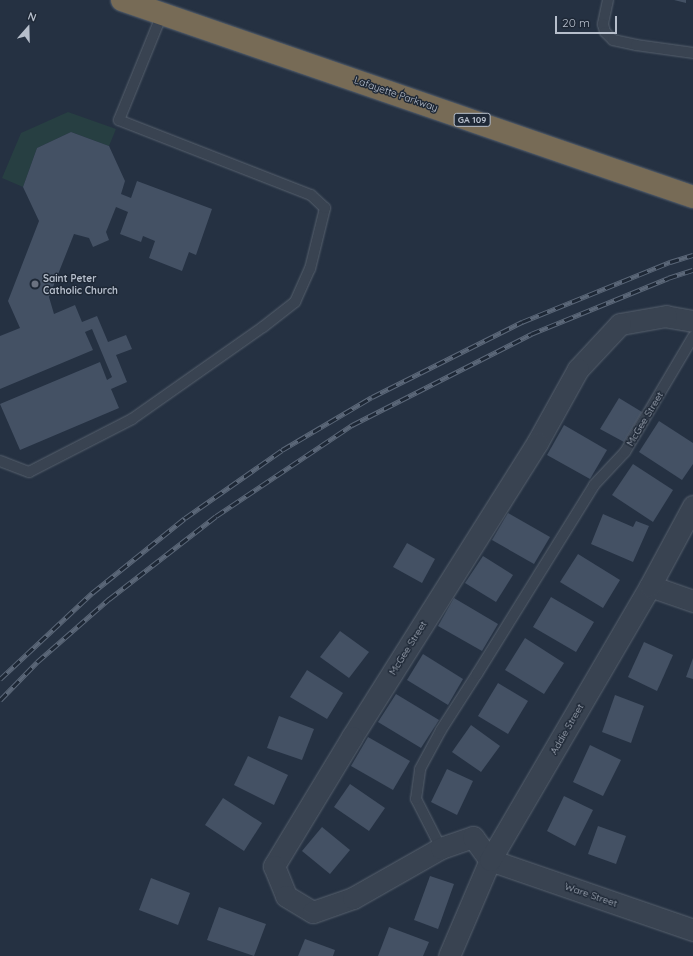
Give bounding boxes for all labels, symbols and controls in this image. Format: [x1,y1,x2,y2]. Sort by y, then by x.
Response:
north arrow [8,8,48,48]
scale bar [557,8,619,34]
text: N [26,9,38,25]
text: 20 m [562,15,590,30]
street label: Lafayette Parkway [352,74,440,114]
road number: GA 109 [453,113,491,127]
place label: Saint Peter Catholic Church [43,272,118,296]
marker: Saint Peter Catholic Church [30,279,40,289]
street label: McGee Street [624,389,666,449]
street label: McGee Street [387,619,429,677]
street label: Addie Street [548,702,586,756]
street label: Ware Street [563,880,619,910]

